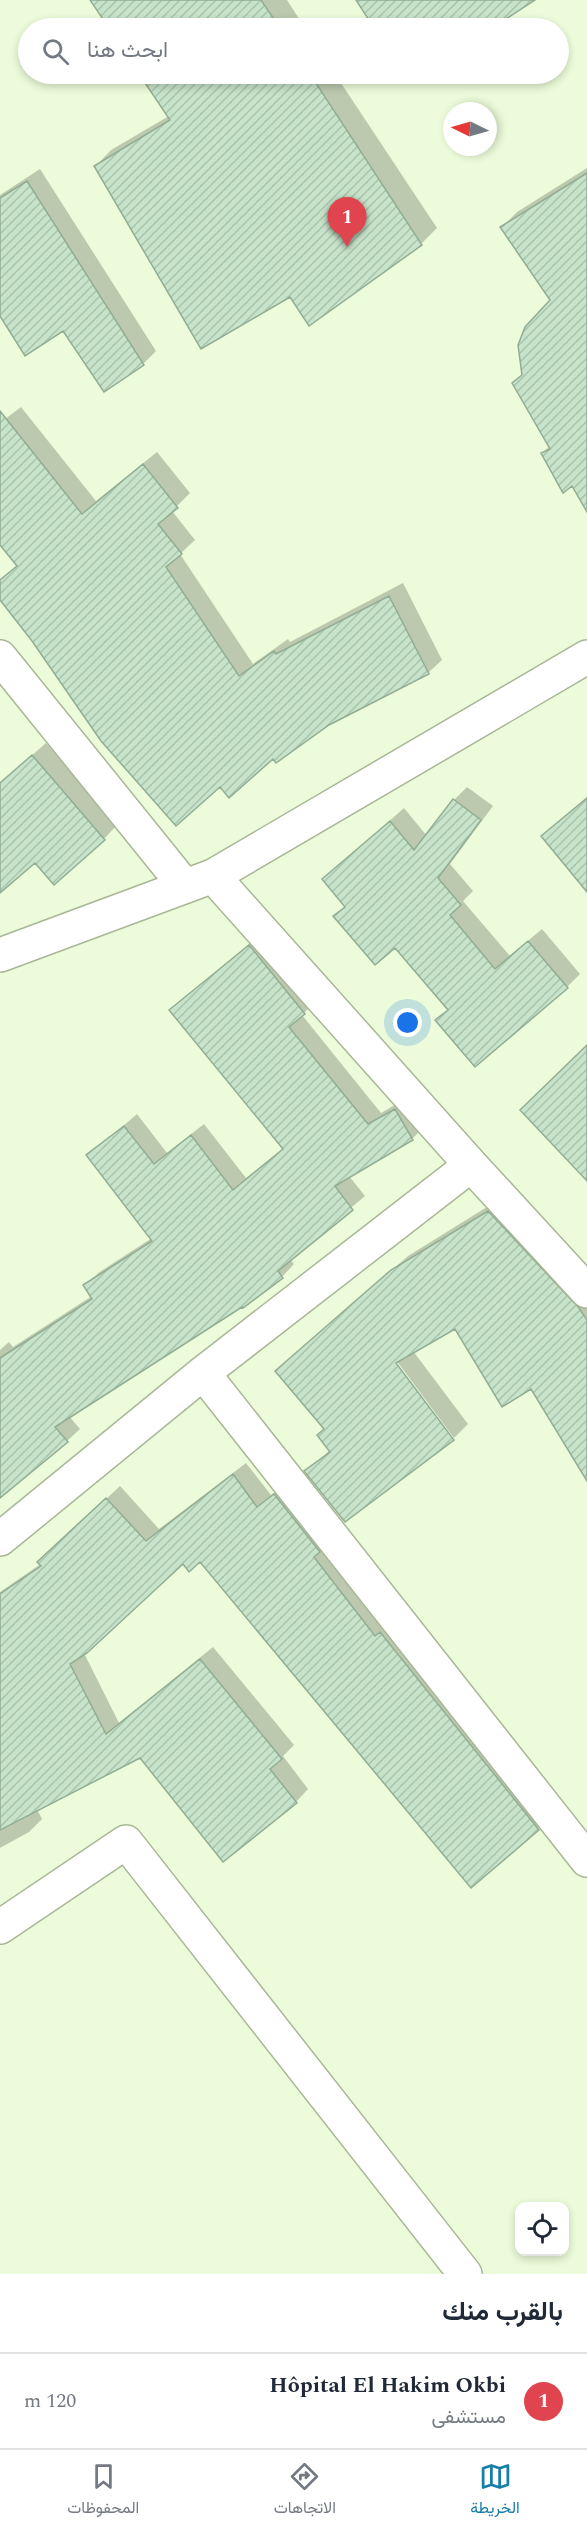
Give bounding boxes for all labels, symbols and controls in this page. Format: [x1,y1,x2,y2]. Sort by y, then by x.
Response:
search box [18,18,569,84]
text: ابحث هنا [87,34,168,67]
icon: search [39,35,72,68]
north arrow [443,102,497,156]
pin: 1 [328,198,366,247]
your location [393,1008,422,1037]
map controls [515,2202,569,2256]
button: locate [515,2202,569,2256]
text: بالقرب منك [442,2292,563,2332]
text: Hôpital El Hakim Okbi [269,2369,506,2402]
text: 120 m [24,2386,76,2416]
text: 1 [538,2386,549,2416]
text: مستشفى [431,2402,506,2432]
tab: المحفوظات [67,2460,139,2522]
tab: الاتجاهات [274,2460,336,2522]
tab: الخريطة [470,2460,520,2522]

